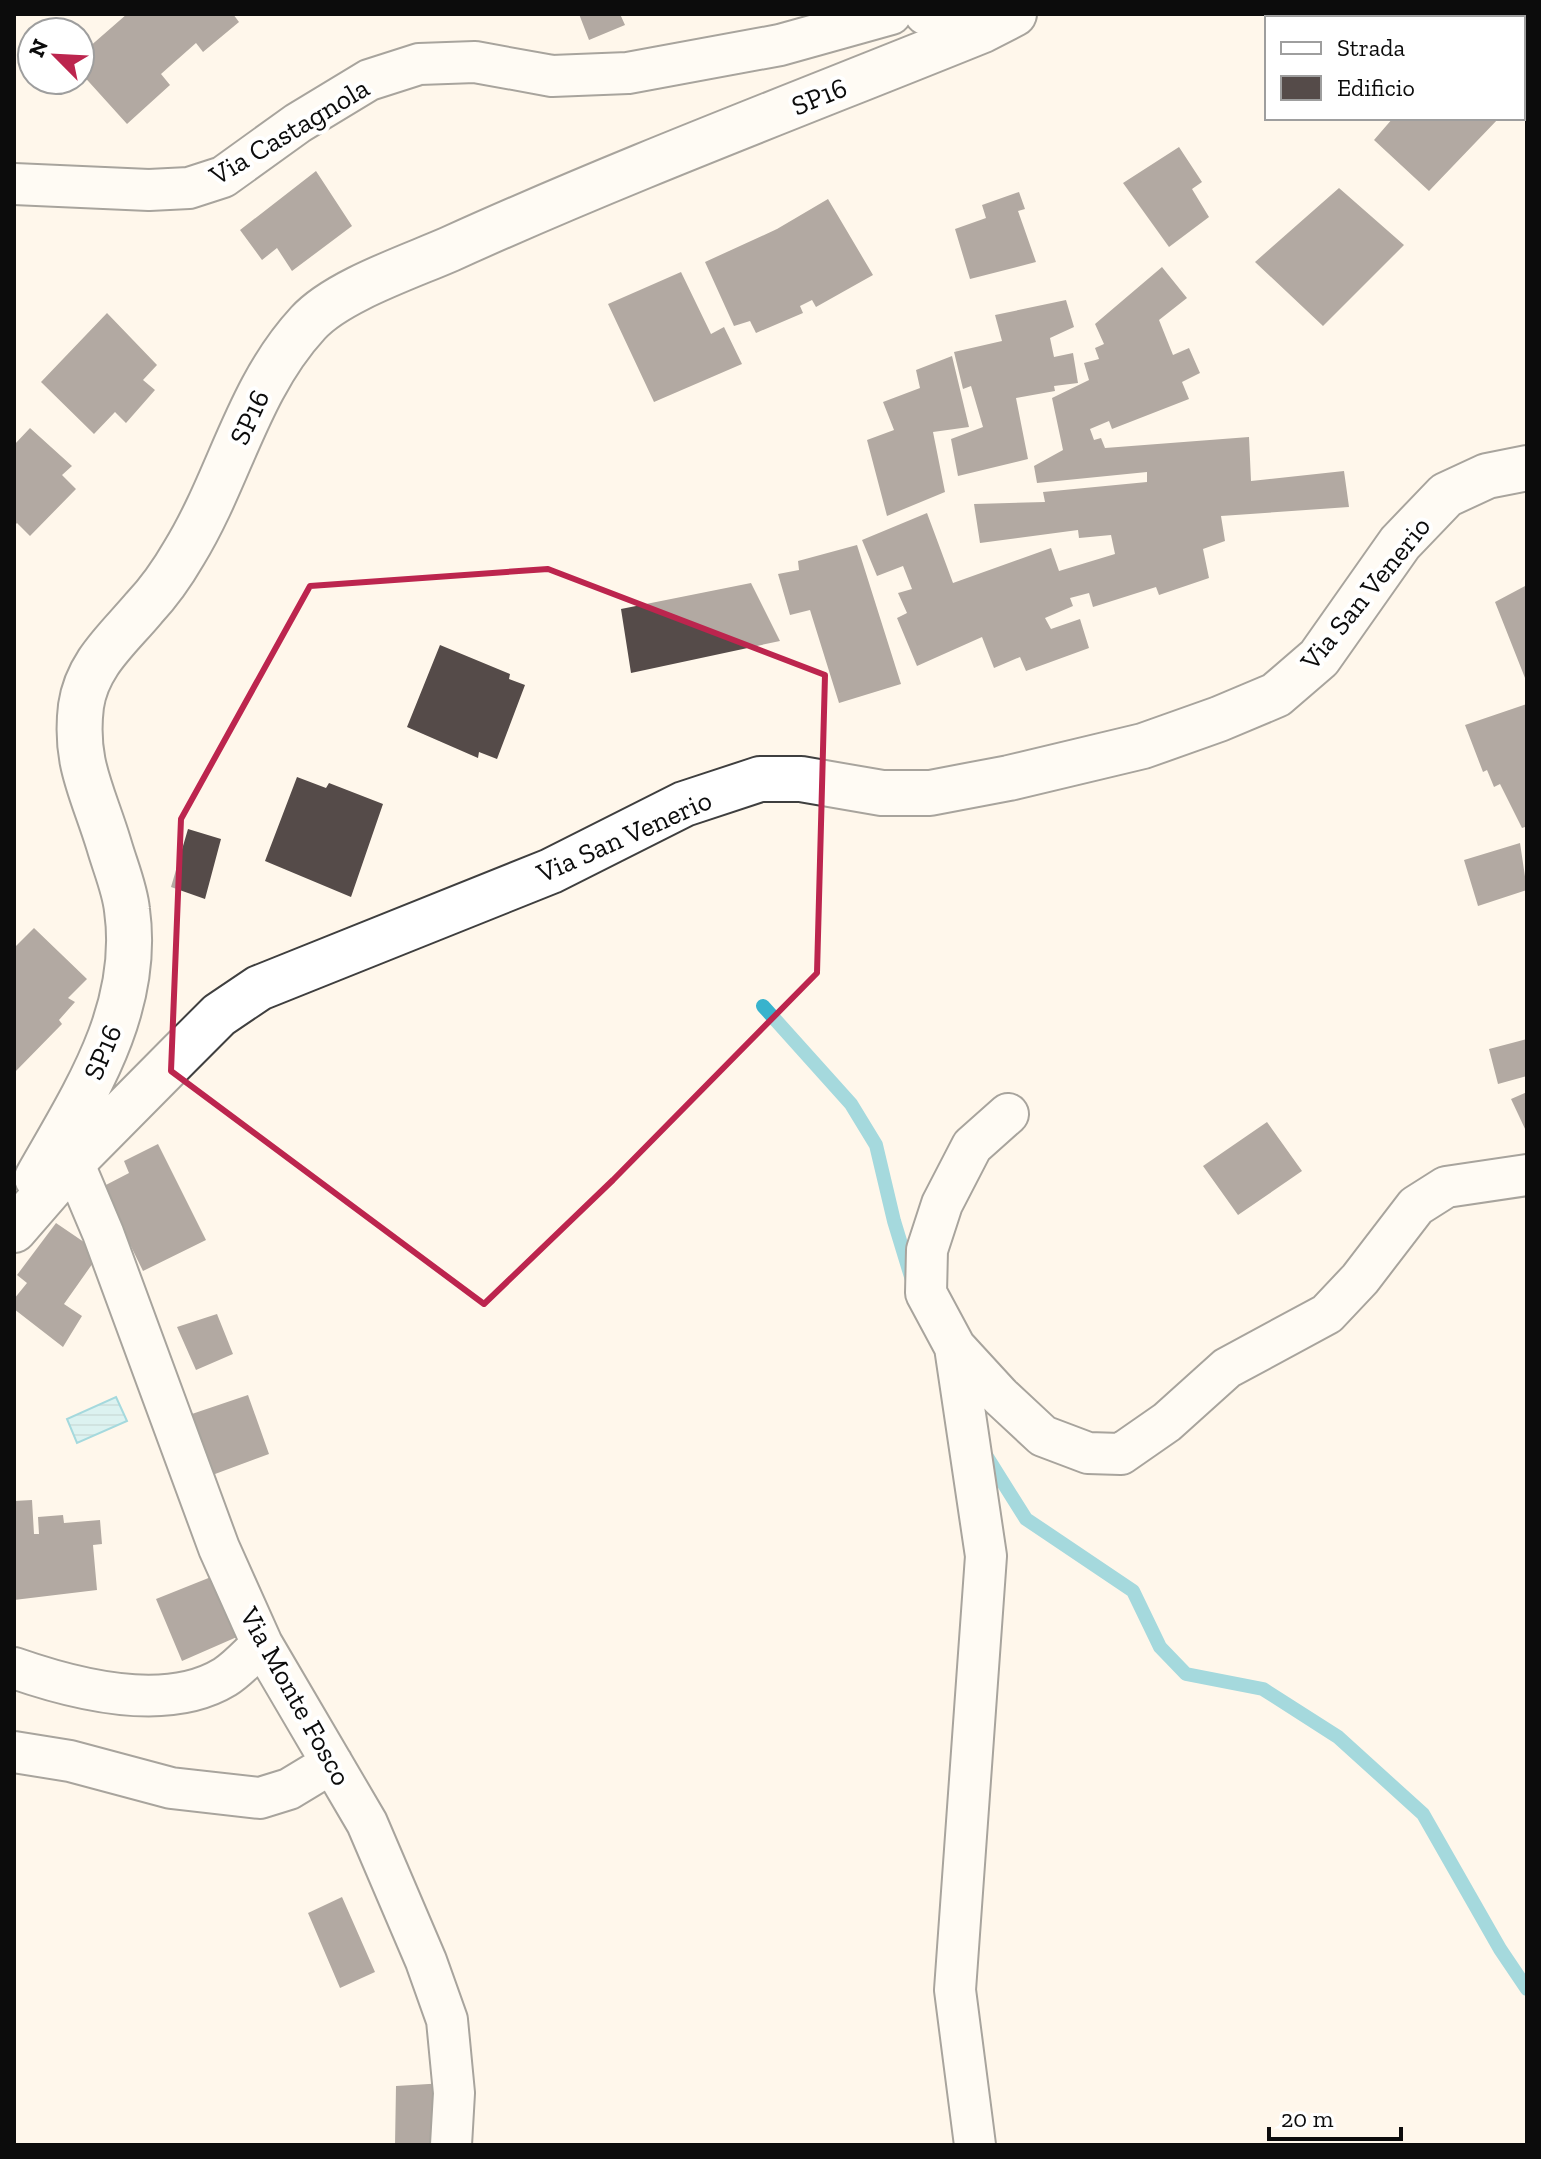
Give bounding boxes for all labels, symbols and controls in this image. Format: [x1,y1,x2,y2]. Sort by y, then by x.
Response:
north arrow [16,16,96,96]
legend [1265,16,1525,120]
text: Strada [1337,33,1406,62]
text: N [22,35,54,61]
street label: Via Castagnola [203,71,375,192]
street label: SP16 [787,71,852,122]
text: Edificio [1337,73,1415,102]
street label: SP16 [223,385,276,450]
street label: Via San Venerio [1293,510,1437,677]
street label: Via San Venerio [531,783,717,890]
street label: SP16 [76,1020,129,1085]
street label: Via Monte Fosco [232,1600,358,1791]
scale bar [1269,2091,1401,2141]
text: 20 m [1281,2104,1334,2133]

